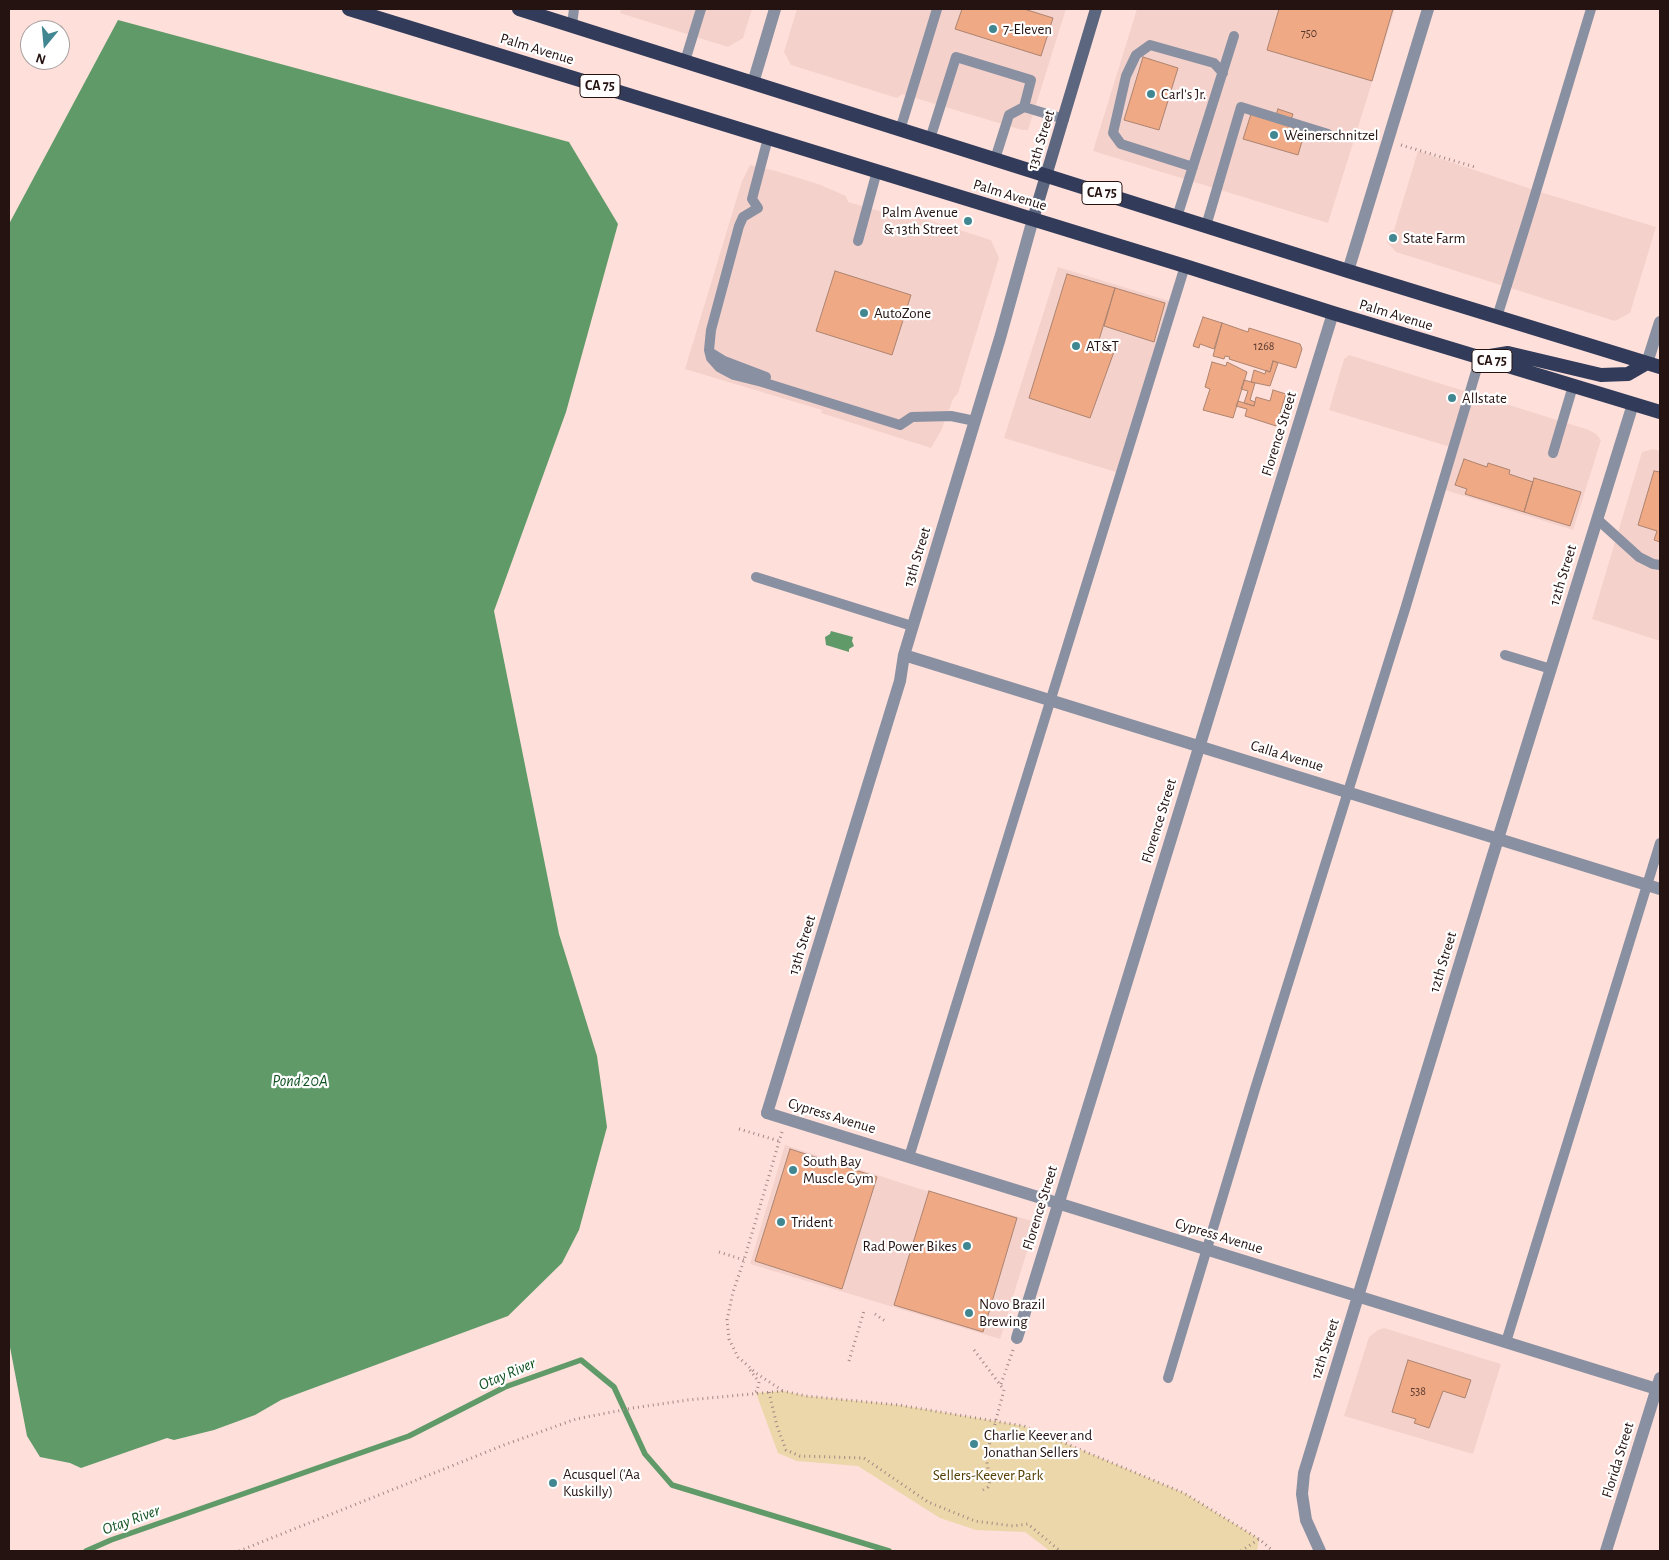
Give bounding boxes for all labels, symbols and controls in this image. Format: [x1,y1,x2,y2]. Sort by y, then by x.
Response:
north arrow [20,20,70,70]
place label: 7-Eleven [1003,20,1052,38]
marker: 7-Eleven [987,23,999,35]
house number: 750 [1301,26,1317,40]
street label: Palm Avenue [498,29,576,69]
text: N [34,50,48,67]
road number: CA 75 [580,74,620,98]
place label: Carl's Jr. [1161,85,1206,103]
marker: Carl's Jr. [1145,88,1157,100]
street label: 13th Street [1023,108,1059,172]
place label: Weinerschnitzel [1284,126,1378,144]
marker: Weinerschnitzel [1268,129,1280,141]
street label: Palm Avenue [971,175,1049,215]
road number: CA 75 [1082,182,1122,204]
place label: Palm Avenue & 13th Street [882,203,958,238]
marker: Palm Avenue & 13th Street [962,215,974,227]
place label: State Farm [1403,229,1465,247]
marker: State Farm [1387,232,1399,244]
street label: Palm Avenue [1357,295,1435,335]
place label: AutoZone [874,304,931,322]
marker: AutoZone [858,307,870,319]
place label: AT&T [1086,337,1119,355]
house number: 1268 [1254,339,1274,353]
marker: AT&T [1070,340,1082,352]
road number: CA 75 [1472,350,1512,372]
place label: Allstate [1462,389,1507,407]
street label: Florence Street [1258,390,1300,478]
marker: Allstate [1446,392,1458,404]
street label: 13th Street [899,525,935,589]
street label: 12th Street [1545,543,1581,607]
street label: Calla Avenue [1248,736,1326,776]
street label: Florence Street [1138,777,1180,865]
street label: 13th Street [784,913,820,977]
street label: 12th Street [1425,930,1461,994]
water label: Pond 20A [272,1071,328,1091]
street label: Cypress Avenue [786,1094,878,1138]
place label: South Bay Muscle Gym [803,1152,874,1187]
marker: South Bay Muscle Gym [787,1164,799,1176]
street label: Florence Street [1019,1164,1061,1252]
place label: Trident [791,1213,833,1231]
street label: Cypress Avenue [1173,1214,1265,1258]
marker: Trident [775,1216,787,1228]
place label: Rad Power Bikes [863,1237,957,1255]
marker: Rad Power Bikes [961,1240,973,1252]
place label: Novo Brazil Brewing [979,1295,1045,1330]
marker: Novo Brazil Brewing [963,1307,975,1319]
street label: 12th Street [1307,1317,1343,1381]
water label: Otay River [476,1353,538,1395]
house number: 538 [1410,1384,1426,1398]
street label: Florida Street [1598,1420,1638,1500]
place label: Charlie Keever and Jonathan Sellers [984,1426,1092,1461]
marker: Charlie Keever and Jonathan Sellers [968,1438,980,1450]
place label: Acusquel ('Aa Kuskilly) [563,1465,640,1500]
park label: Sellers-Keever Park [933,1466,1043,1484]
marker: Acusquel ('Aa Kuskilly) [547,1477,559,1489]
water label: Otay River [100,1501,162,1539]

